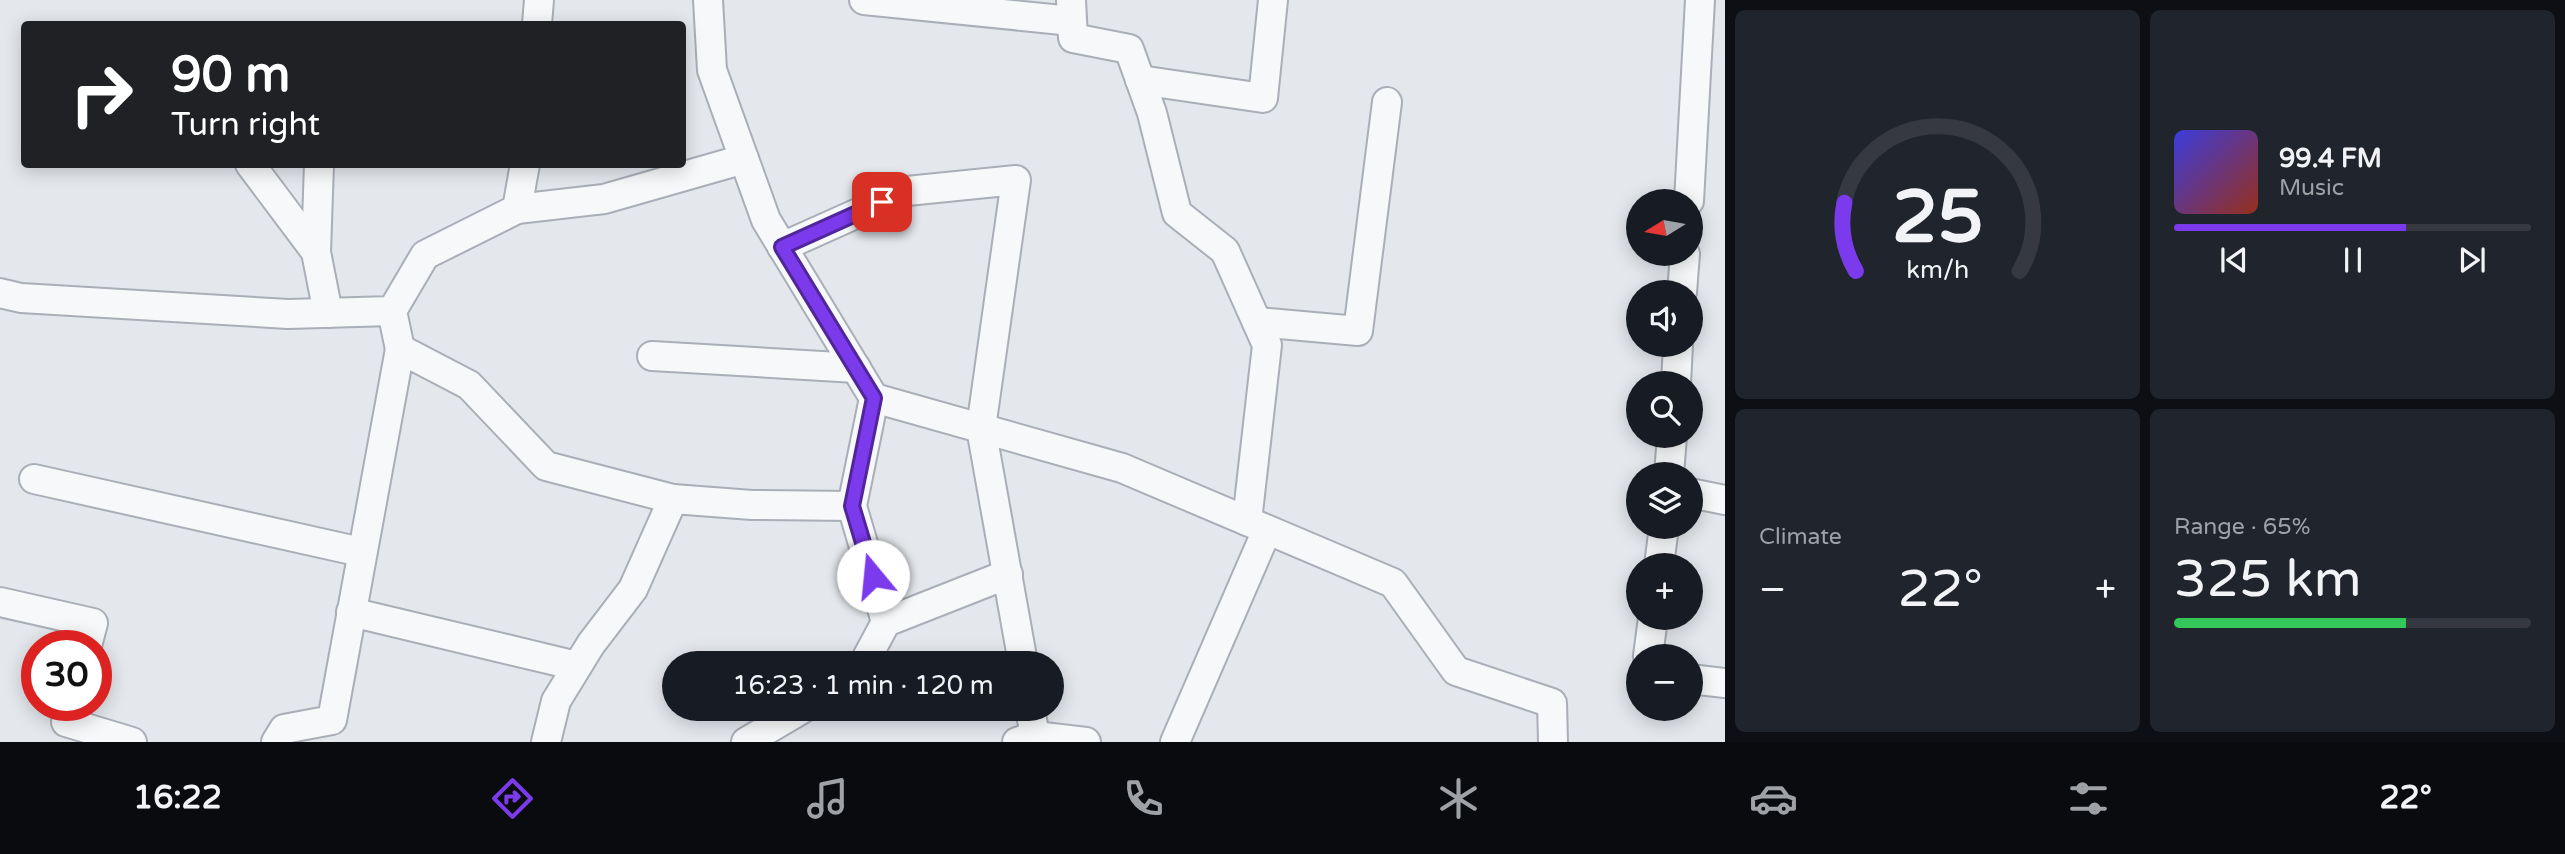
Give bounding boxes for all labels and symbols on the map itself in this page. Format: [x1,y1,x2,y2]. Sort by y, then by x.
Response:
pin [852,172,912,232]
north arrow [1626,189,1703,266]
position arrow [836,539,910,613]
speed limit sign: 30 [21,630,112,721]

